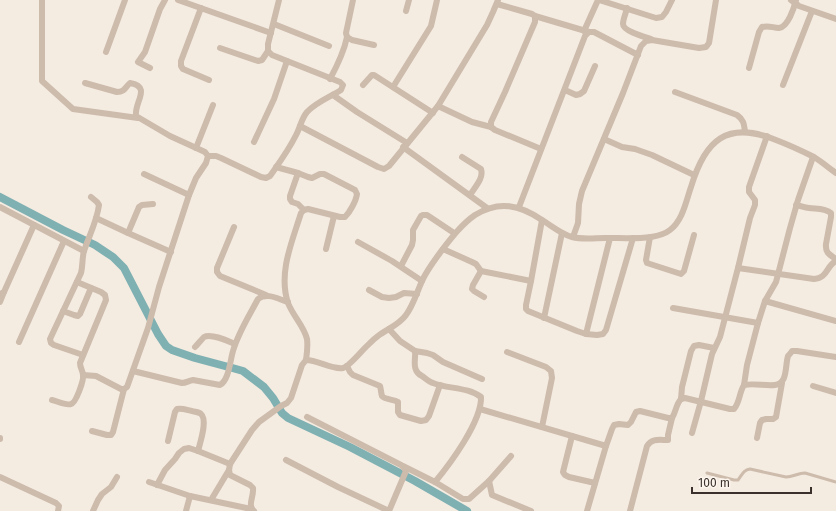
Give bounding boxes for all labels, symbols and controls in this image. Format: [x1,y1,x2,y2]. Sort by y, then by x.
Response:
scale bar [692,469,811,495]
text: 100 m [698,476,730,490]

